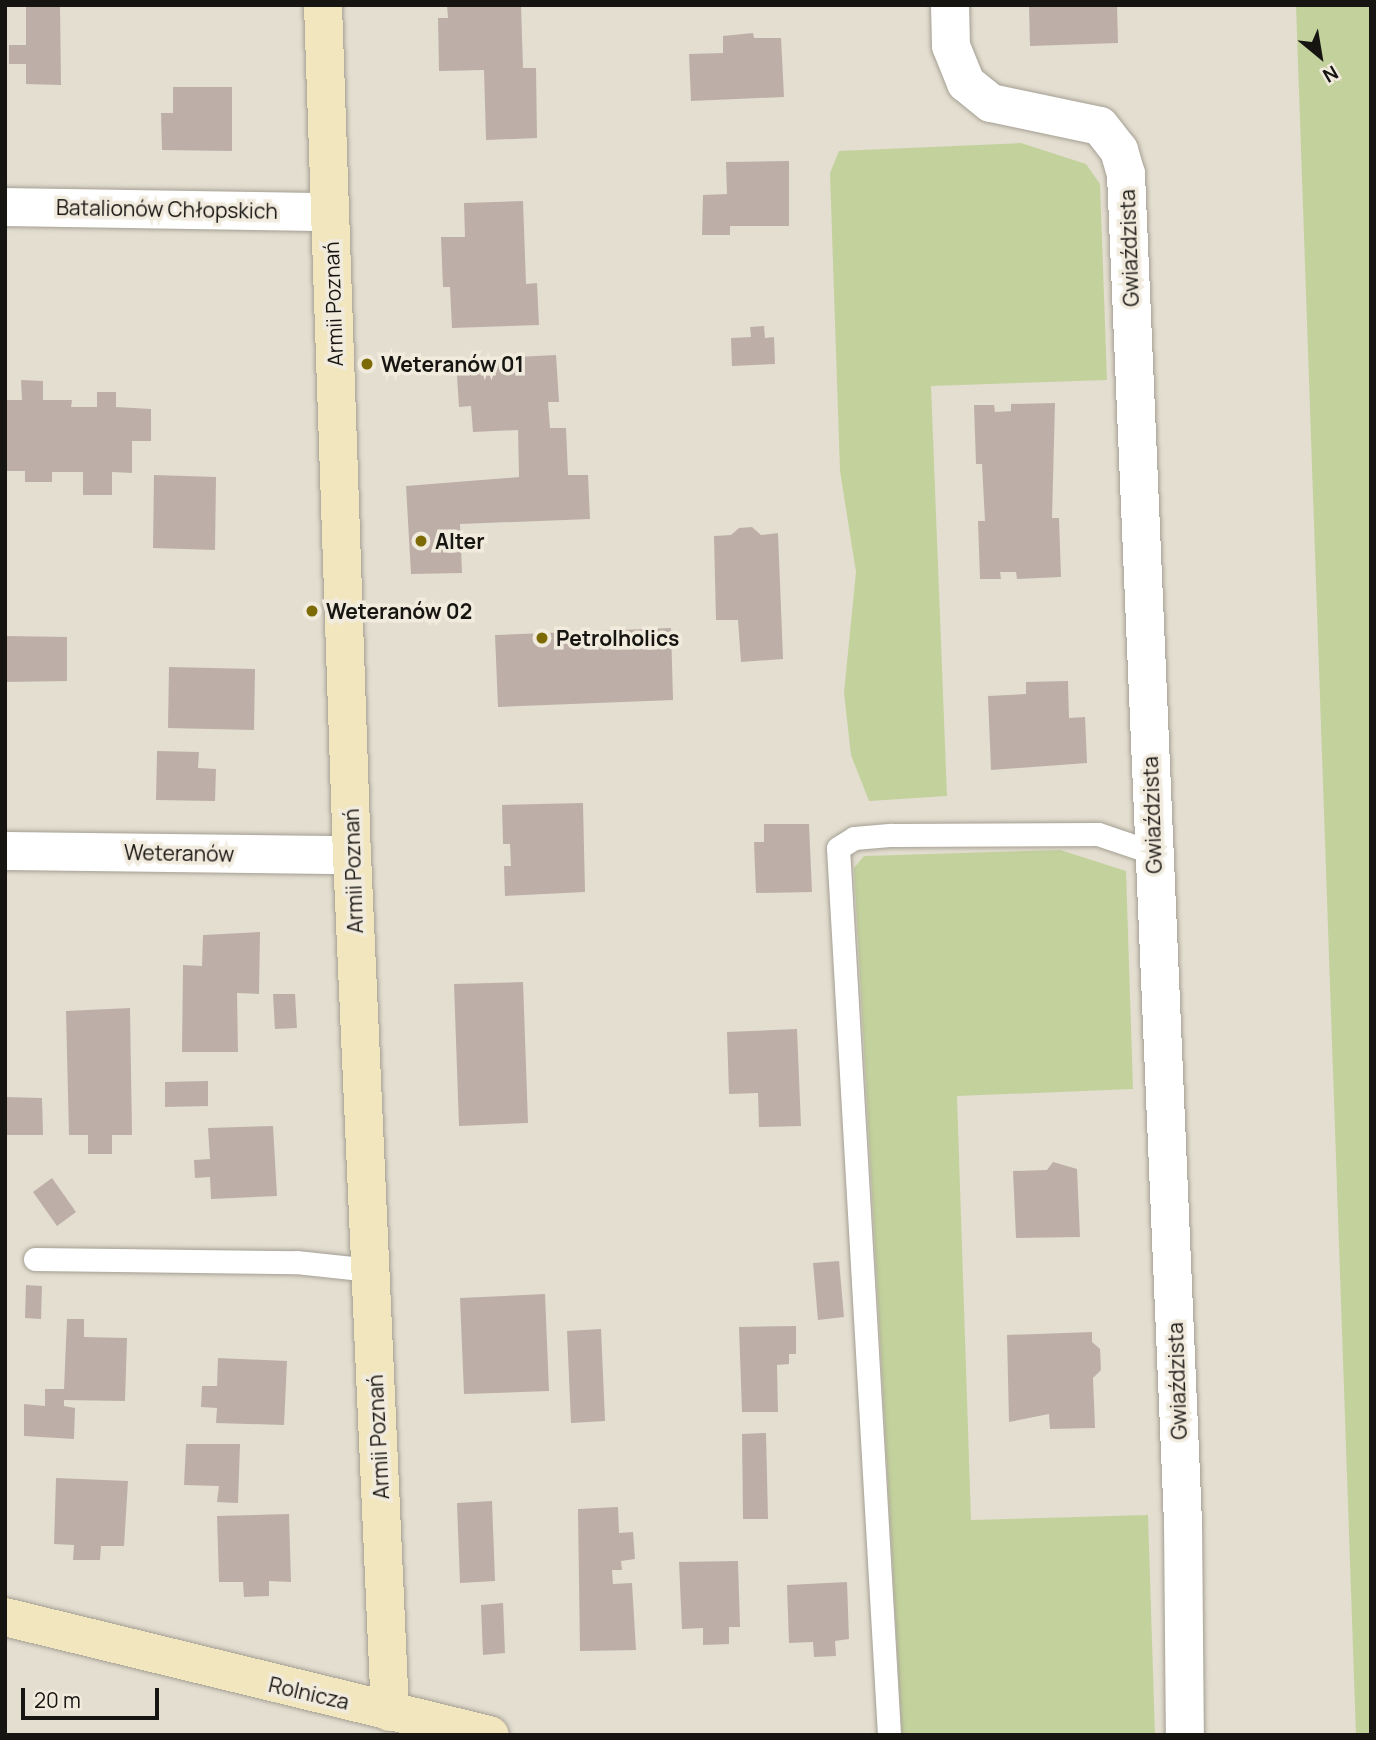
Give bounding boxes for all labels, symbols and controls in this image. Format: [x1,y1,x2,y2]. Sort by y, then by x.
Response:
north arrow [1285,21,1355,91]
text: N [1318,60,1343,89]
street label: Gwiaździsta [1114,189,1144,307]
street label: Batalionów Chłopskich [56,194,278,224]
street label: Armii Poznań [318,241,348,367]
place label: Weteranów 01 [381,351,524,377]
marker: Weteranów 01 [359,356,375,372]
place label: Alter [435,528,485,554]
marker: Alter [413,533,429,549]
place label: Weteranów 02 [326,598,472,624]
marker: Weteranów 02 [304,603,320,619]
place label: Petrolholics [556,625,679,651]
marker: Petrolholics [534,630,550,646]
street label: Gwiaździsta [1137,756,1167,874]
street label: Armii Poznań [338,808,368,934]
street label: Weteranów [124,839,234,867]
street label: Gwiaździsta [1162,1322,1192,1440]
street label: Armii Poznań [362,1374,394,1500]
street label: Rolnicza [266,1672,352,1714]
scale bar [24,1674,163,1718]
text: 20 m [34,1686,81,1714]

